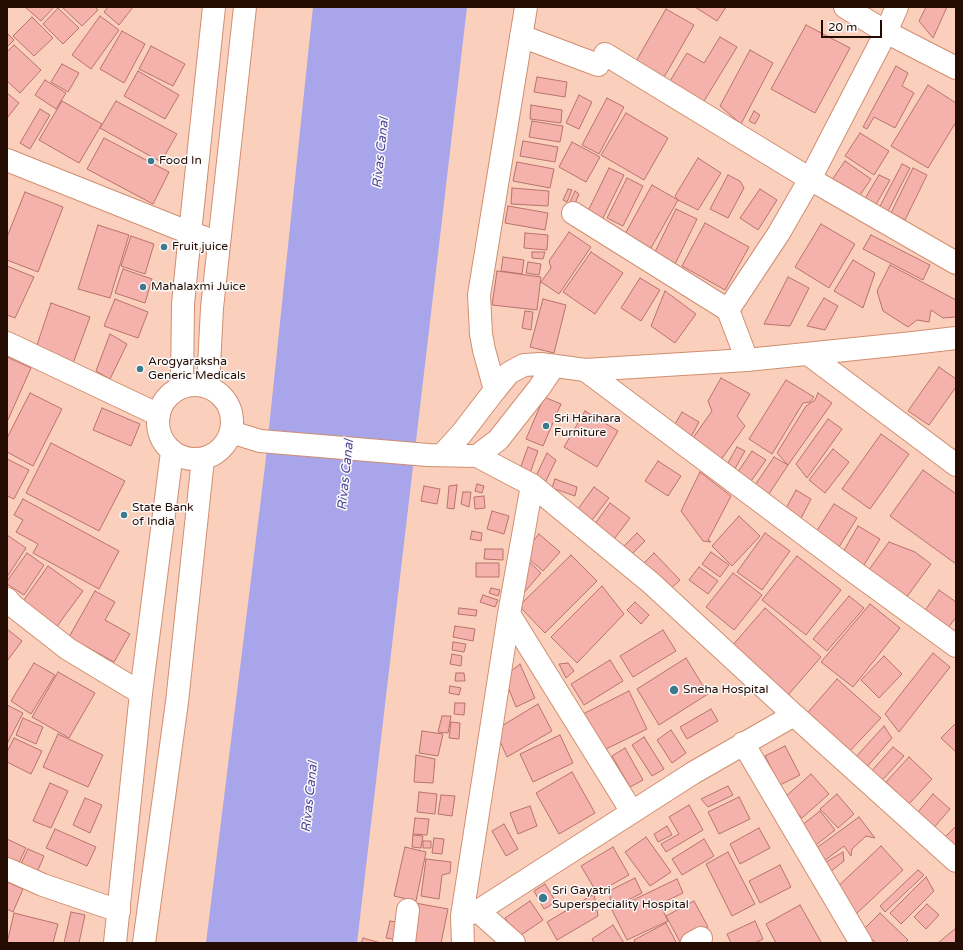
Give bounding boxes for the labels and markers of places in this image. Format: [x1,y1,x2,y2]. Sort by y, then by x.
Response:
place label: Food In [159,154,202,168]
marker: Food In [146,156,156,166]
place label: Fruit juice [172,240,228,254]
marker: Fruit juice [159,242,169,252]
place label: Mahalaxmi Juice [151,280,246,294]
marker: Mahalaxmi Juice [138,282,148,292]
place label: Arogyaraksha Generic Medicals [148,355,246,383]
marker: Arogyaraksha Generic Medicals [135,364,145,374]
place label: Sri Harihara Furniture [554,412,621,440]
marker: Sri Harihara Furniture [541,421,551,431]
place label: State Bank of India [132,501,194,529]
marker: State Bank of India [119,510,129,520]
place label: Sneha Hospital [683,683,768,697]
marker: Sneha Hospital [668,684,680,696]
place label: Sri Gayatri Superspeciality Hospital [552,884,689,912]
marker: Sri Gayatri Superspeciality Hospital [537,892,549,904]

